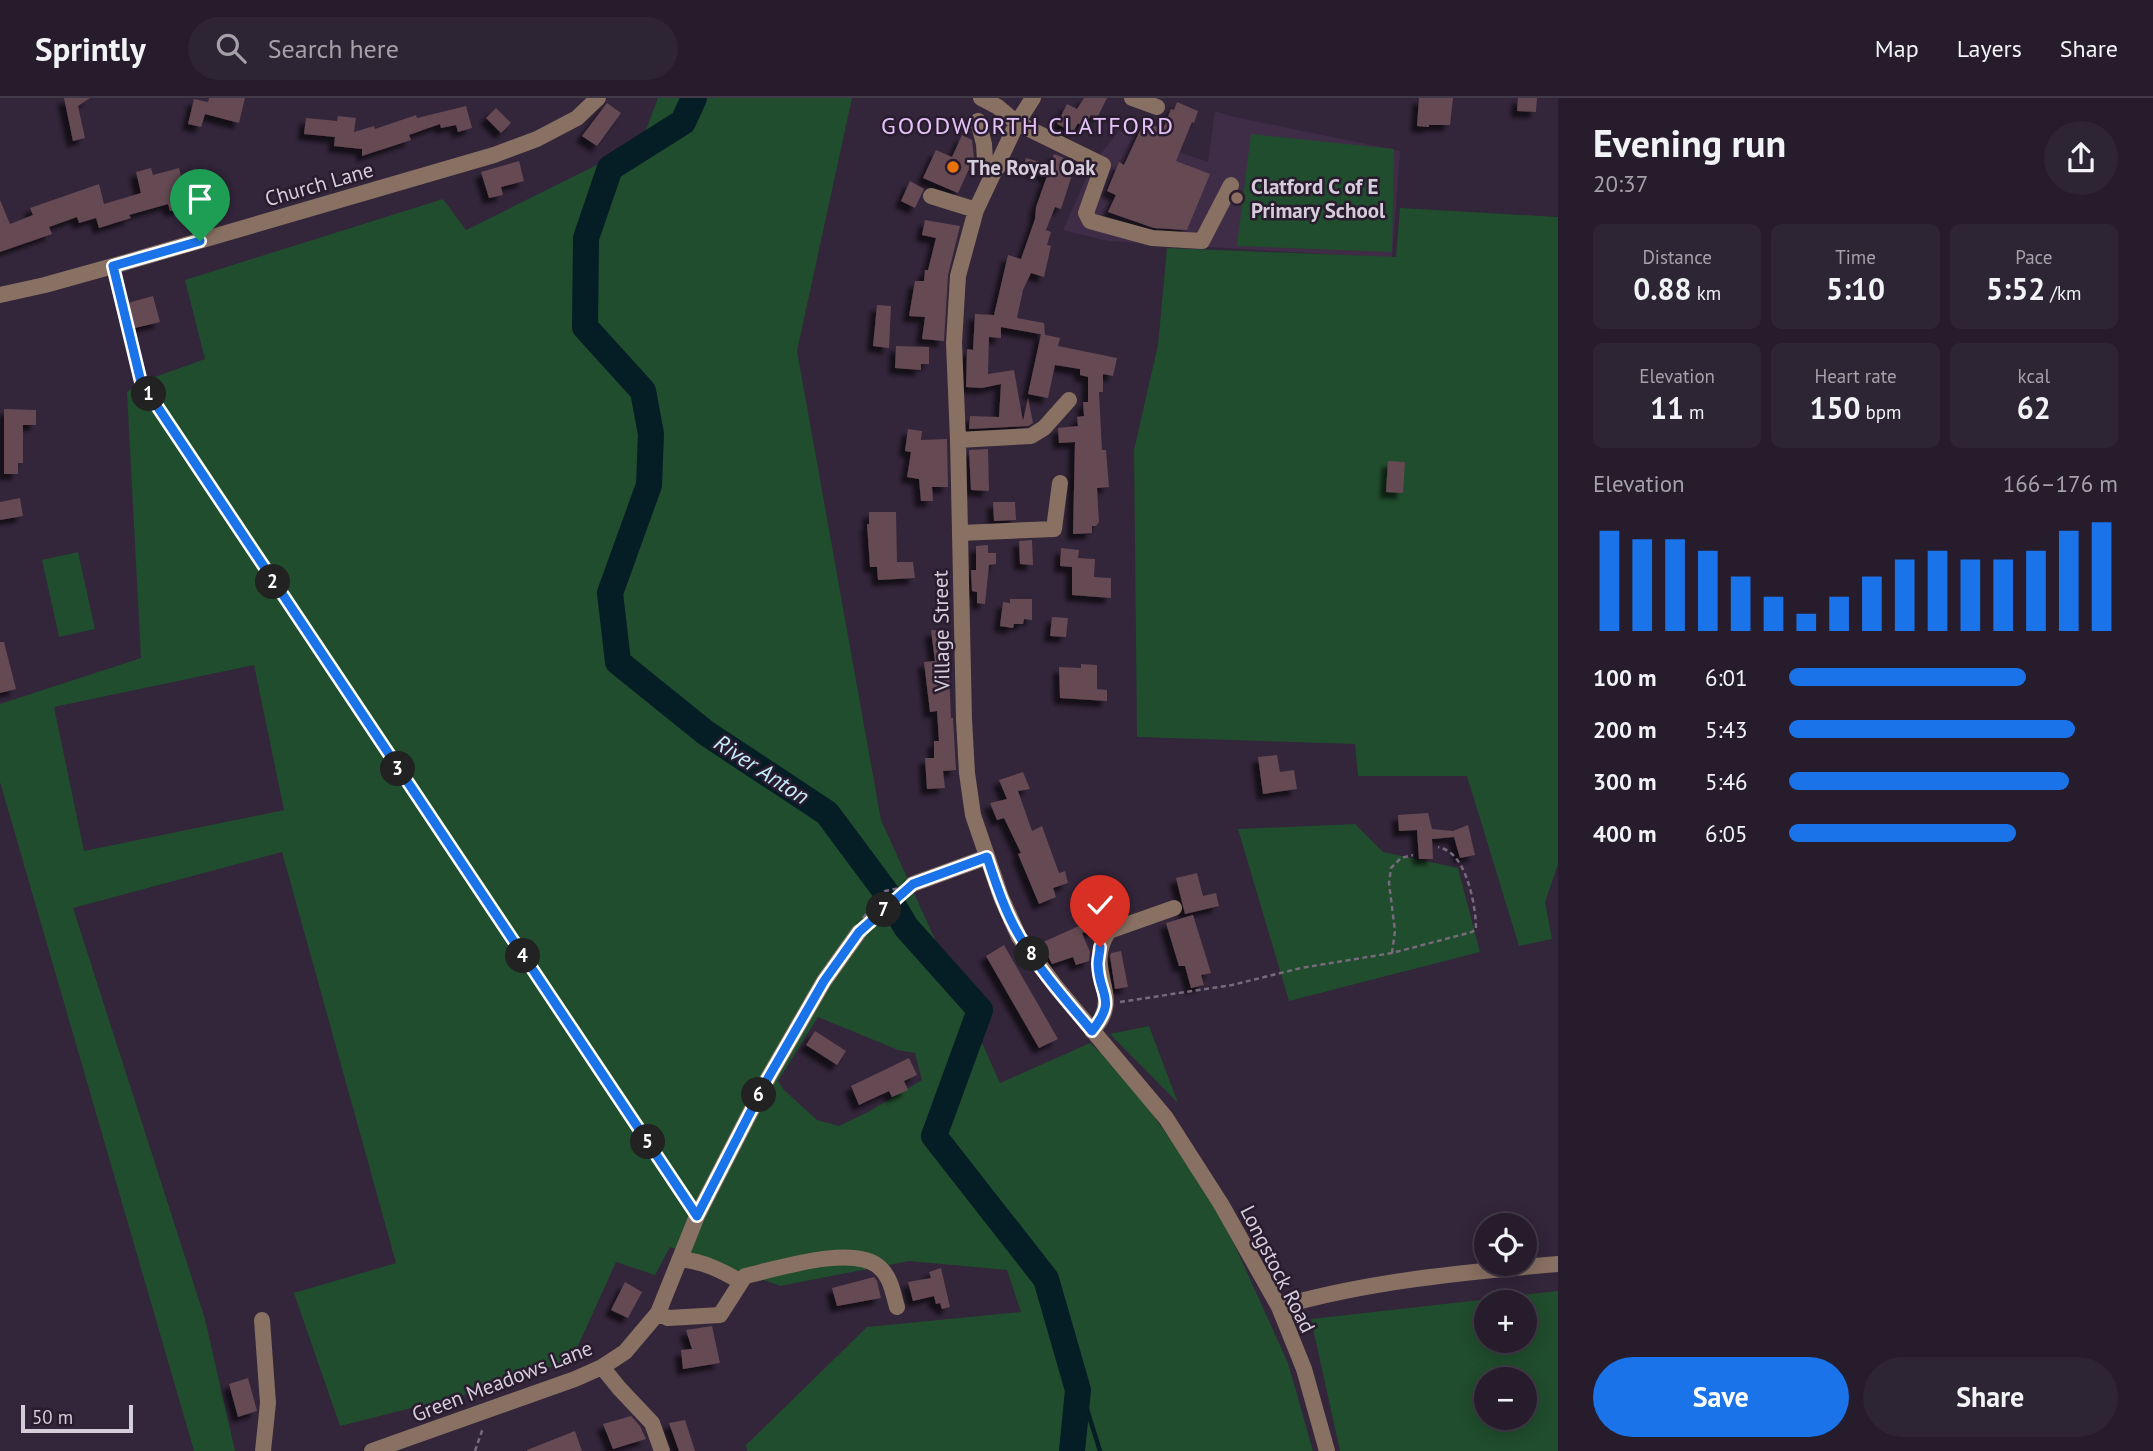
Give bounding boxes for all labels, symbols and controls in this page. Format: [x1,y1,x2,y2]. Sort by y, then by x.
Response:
search box [188,17,678,80]
text: Sprintly [35,27,146,70]
icon: search [212,29,250,67]
text: Search here [268,32,399,65]
text: Map [1875,33,1919,64]
text: Layers [1957,33,2022,64]
text: Share [2060,33,2118,64]
district label: GOODWORTH CLATFORD [881,110,1175,141]
text: Evening run [1593,118,1786,167]
button: share [2044,121,2118,195]
place label: The Royal Oak [967,154,1096,181]
street label: Church Lane [262,156,376,212]
marker: The Royal Oak [945,159,961,175]
pin [170,169,230,241]
text: 20:37 [1593,169,1648,198]
place label: Clatford C of E Primary School [1251,173,1386,224]
icon: arrive [181,180,219,218]
marker: Clatford C of E Primary School [1229,190,1245,206]
text: Distance [1642,245,1712,269]
text: Time [1835,245,1876,269]
text: Pace [2015,245,2052,269]
text: 0.88 [1633,269,1692,308]
text: 5:10 [1826,269,1885,308]
text: 5:52 [1986,269,2045,308]
text: km [1692,281,1721,305]
text: /km [2045,281,2082,305]
text: Elevation [1639,364,1715,388]
text: Heart rate [1814,364,1897,388]
text: kcal [2018,364,2050,388]
pin: 1 [132,376,166,412]
text: 1 [143,381,154,405]
text: 11 [1650,388,1684,427]
text: 150 [1809,388,1860,427]
text: 62 [2017,388,2051,427]
text: m [1684,400,1704,424]
text: bpm [1860,400,1902,424]
text: Elevation [1593,469,1685,498]
text: 166–176 m [2003,469,2118,498]
pin: 2 [256,564,290,600]
text: 2 [267,569,278,593]
street label: Village Street [926,570,956,693]
text: 100 m [1593,663,1656,692]
text: 6:01 [1705,663,1748,692]
text: 200 m [1593,715,1656,744]
text: 5:43 [1705,715,1748,744]
water label: River Anton [709,728,815,810]
pin: 3 [380,752,416,786]
text: 3 [392,756,403,780]
text: 300 m [1593,767,1656,796]
text: 5:46 [1705,767,1748,796]
text: 400 m [1593,819,1656,848]
text: 6:05 [1705,819,1748,848]
pin [1070,875,1130,947]
icon: check [1081,886,1119,924]
pin: 7 [866,892,902,928]
text: 7 [878,897,889,921]
pin: 8 [1014,936,1050,972]
pin: 4 [505,938,540,974]
text: 8 [1026,941,1037,965]
text: 4 [517,943,528,967]
pin: 6 [742,1077,776,1112]
text: 6 [753,1082,764,1106]
pin: 5 [630,1124,666,1160]
text: 5 [642,1129,653,1153]
street label: Longstock Road [1234,1201,1322,1337]
map controls [1474,1213,1537,1430]
button: locate [1474,1213,1537,1276]
button: + [1474,1290,1537,1353]
street label: Green Meadows Lane [408,1334,596,1428]
button: Save [1593,1357,1849,1437]
button: Share [1863,1357,2118,1437]
button: − [1474,1367,1537,1430]
scale bar [21,1402,133,1434]
text: 50 m [32,1405,73,1429]

